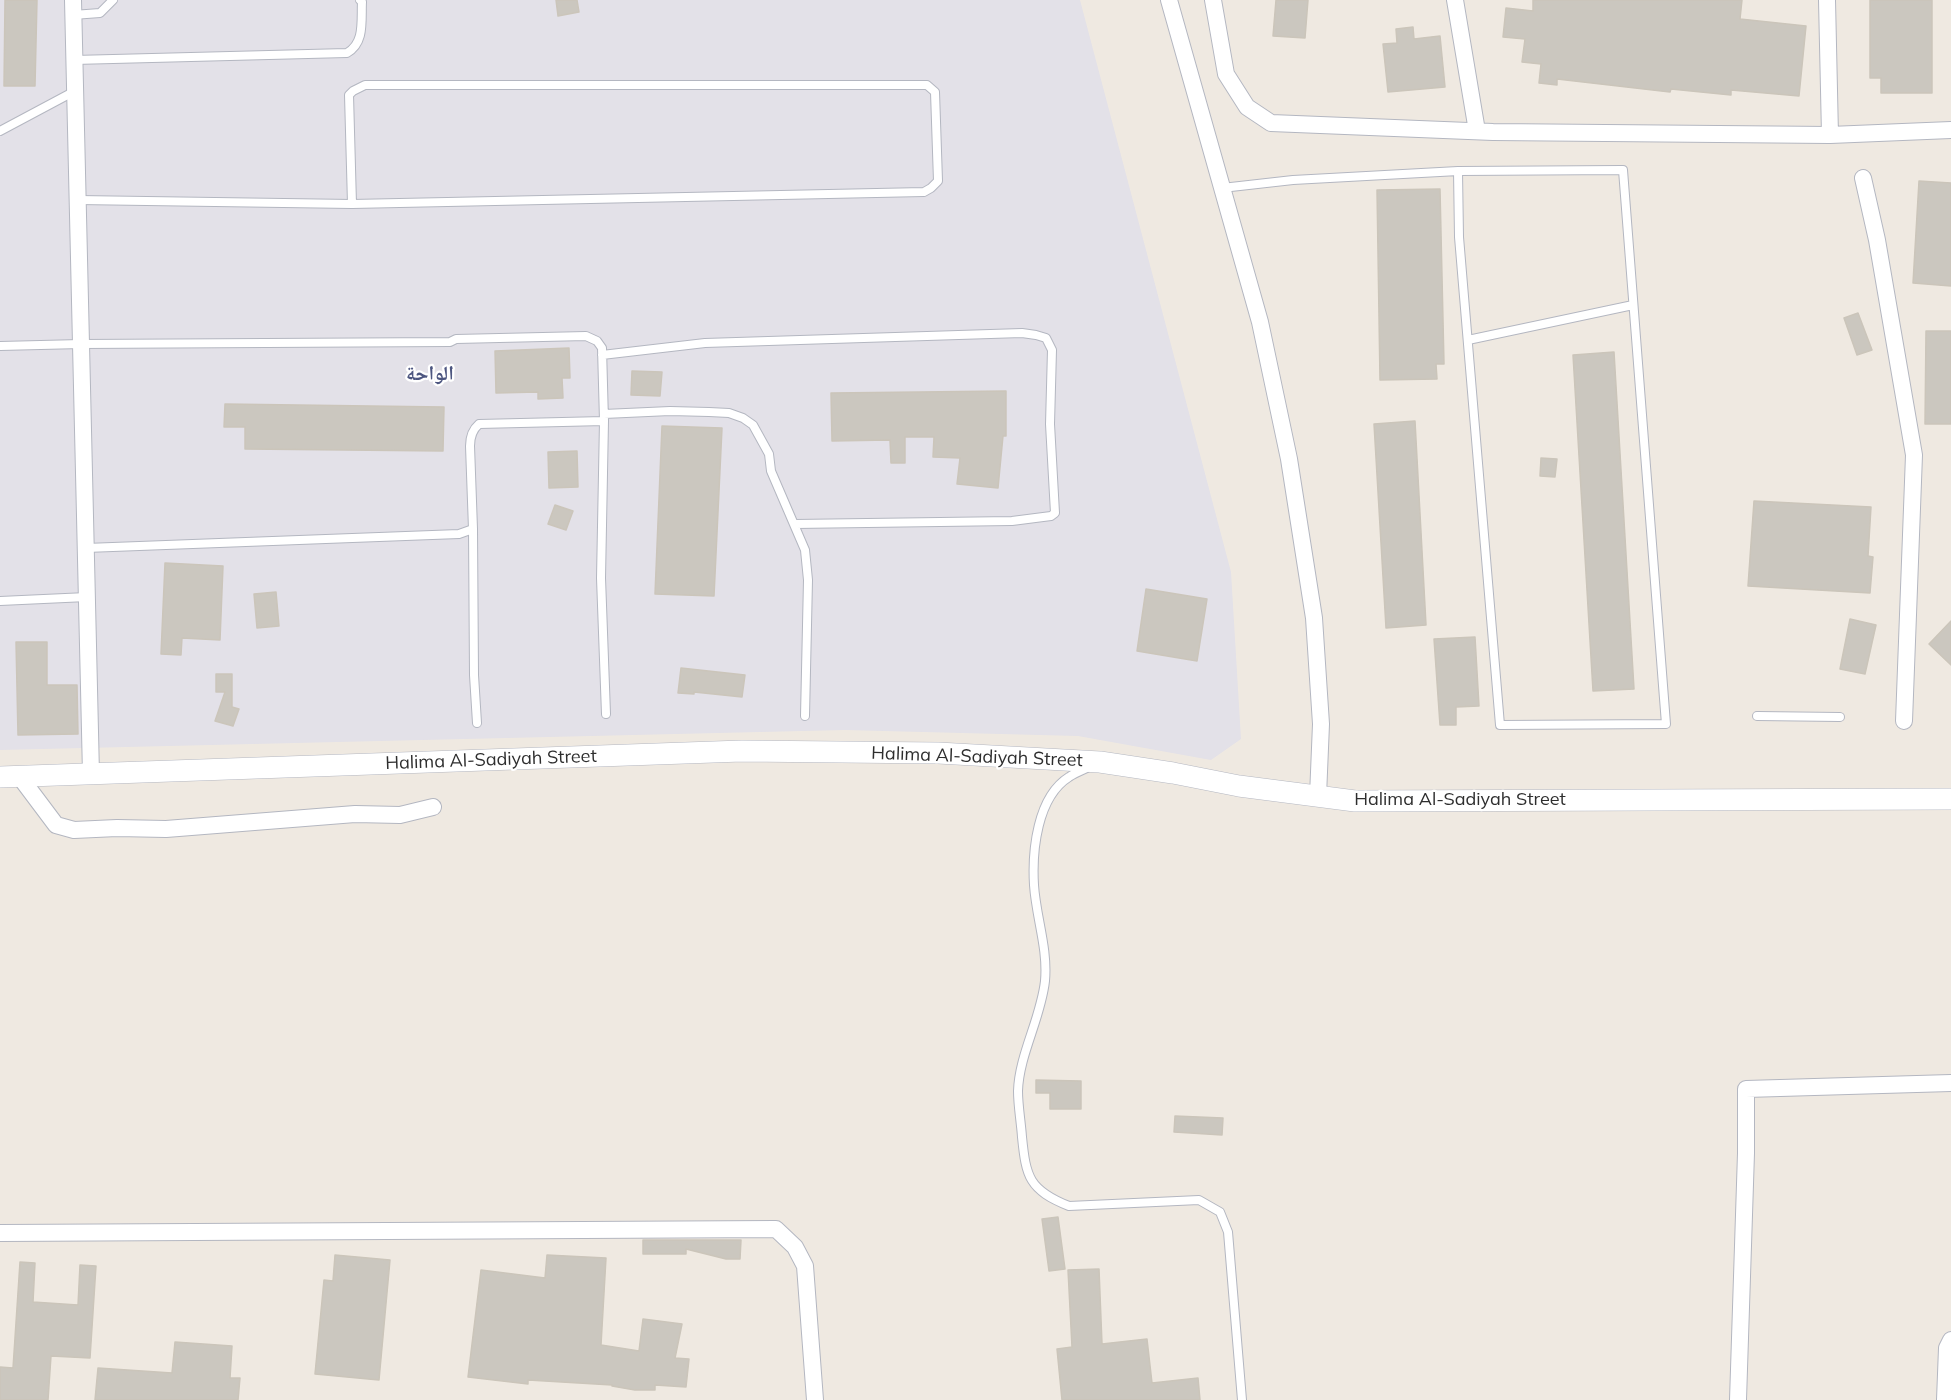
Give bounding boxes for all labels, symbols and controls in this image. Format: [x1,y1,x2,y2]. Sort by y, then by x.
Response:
district label: الواحة [406,362,454,386]
street label: Halima Al-Sadiyah Street [871,743,1083,771]
street label: Halima Al-Sadiyah Street [385,746,597,774]
street label: Halima Al-Sadiyah Street [1354,789,1566,811]

